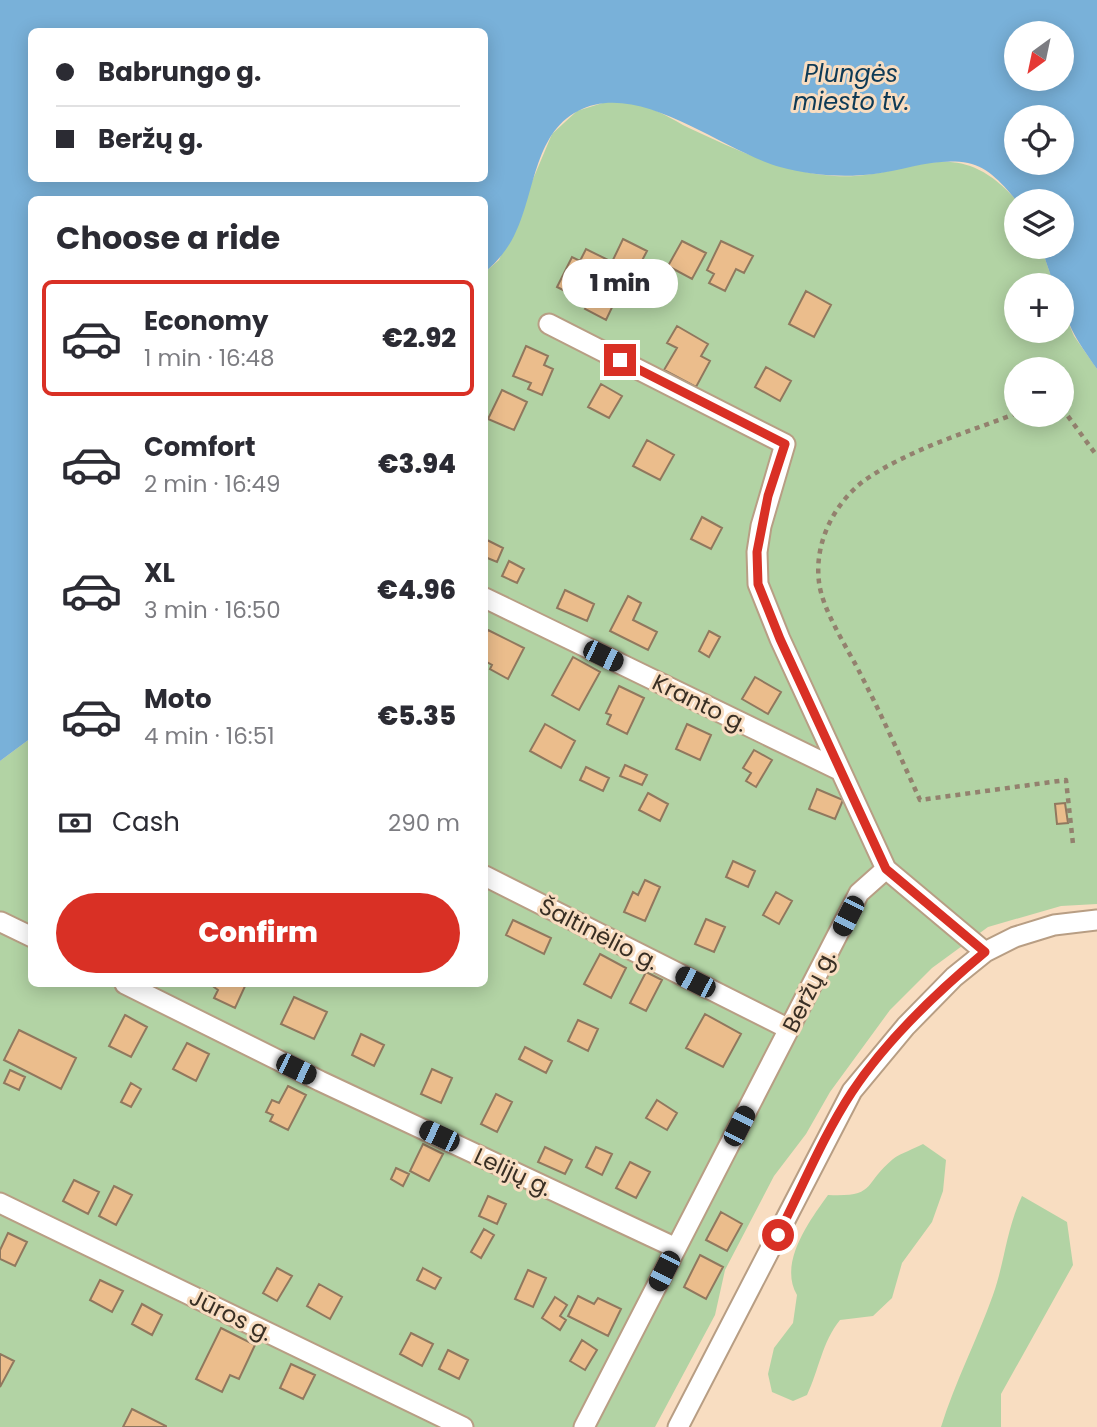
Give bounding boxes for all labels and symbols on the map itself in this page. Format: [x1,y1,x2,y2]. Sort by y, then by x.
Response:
north arrow [1004,21,1074,91]
water label: Plungės miesto tv. [793,57,909,118]
callout: 1 min [562,258,678,308]
route end [604,344,636,376]
car [580,637,627,675]
street label: Kranto g. [647,666,753,740]
street label: Šaltinėlio g. [534,890,664,978]
car [830,893,867,939]
street label: Beržų g. [775,944,843,1038]
car [672,963,719,1001]
car [273,1050,320,1088]
car [721,1103,758,1149]
car [416,1118,463,1154]
street label: Lelijų g. [469,1140,557,1204]
route start [762,1219,794,1251]
car [646,1248,683,1294]
street label: Jūros g. [184,1281,278,1349]

